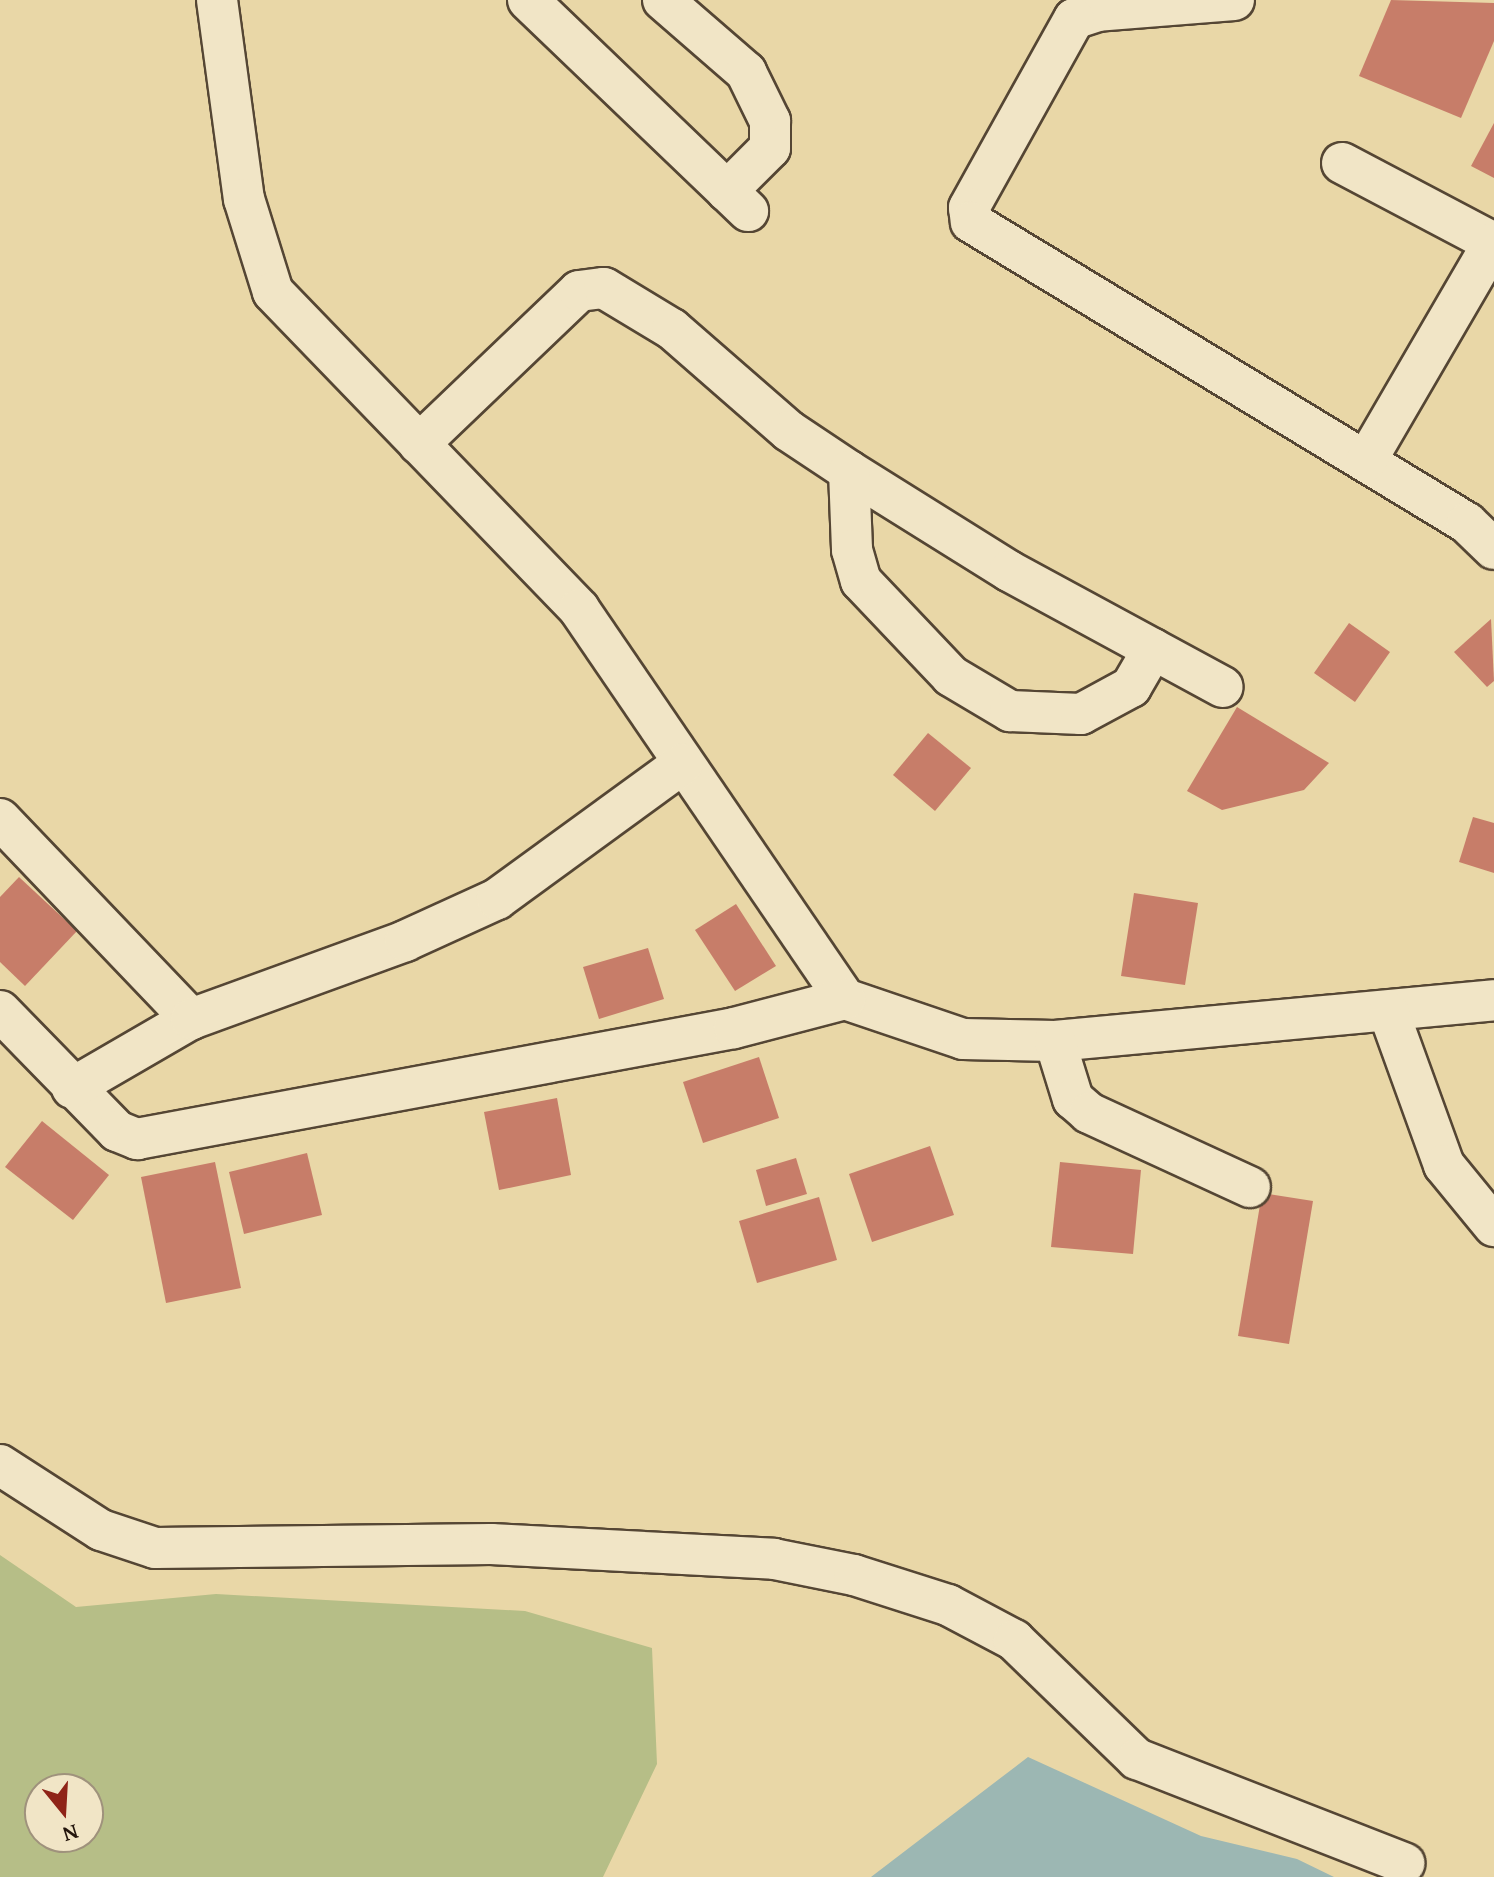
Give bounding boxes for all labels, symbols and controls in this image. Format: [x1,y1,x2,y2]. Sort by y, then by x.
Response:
north arrow [24,1773,104,1853]
text: N [59,1816,83,1851]

